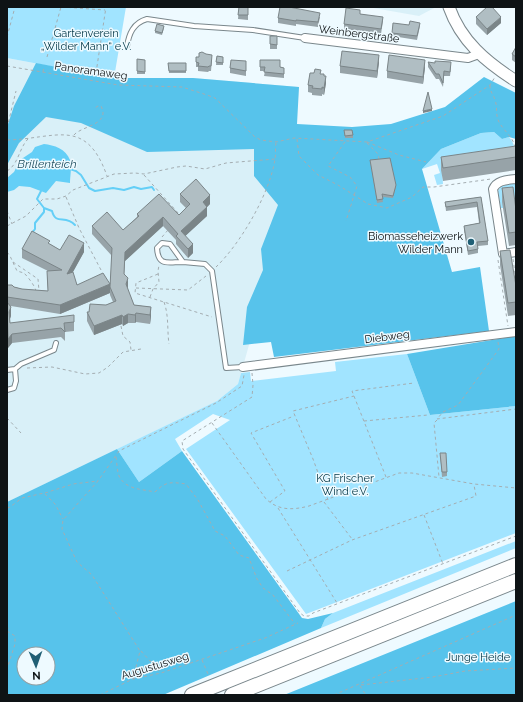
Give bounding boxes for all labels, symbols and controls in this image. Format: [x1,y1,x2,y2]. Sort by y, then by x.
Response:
street label: Weinbergstraße [318,23,401,45]
park label: Gartenverein „Wilder Mann“ e.V. [41,27,131,53]
street label: Panoramaweg [54,59,128,83]
water label: Brillenteich [17,157,77,171]
place label: Biomasseheizwerk Wilder Mann [368,230,463,256]
marker: Biomasseheizwerk Wilder Mann [466,237,476,247]
street label: Diebweg [364,328,410,346]
park label: KG Frischer Wind e.V. [316,472,374,498]
north arrow [16,646,56,686]
street label: Augustusweg [120,650,190,682]
park label: Junge Heide [446,651,511,664]
text: N [32,669,41,682]

